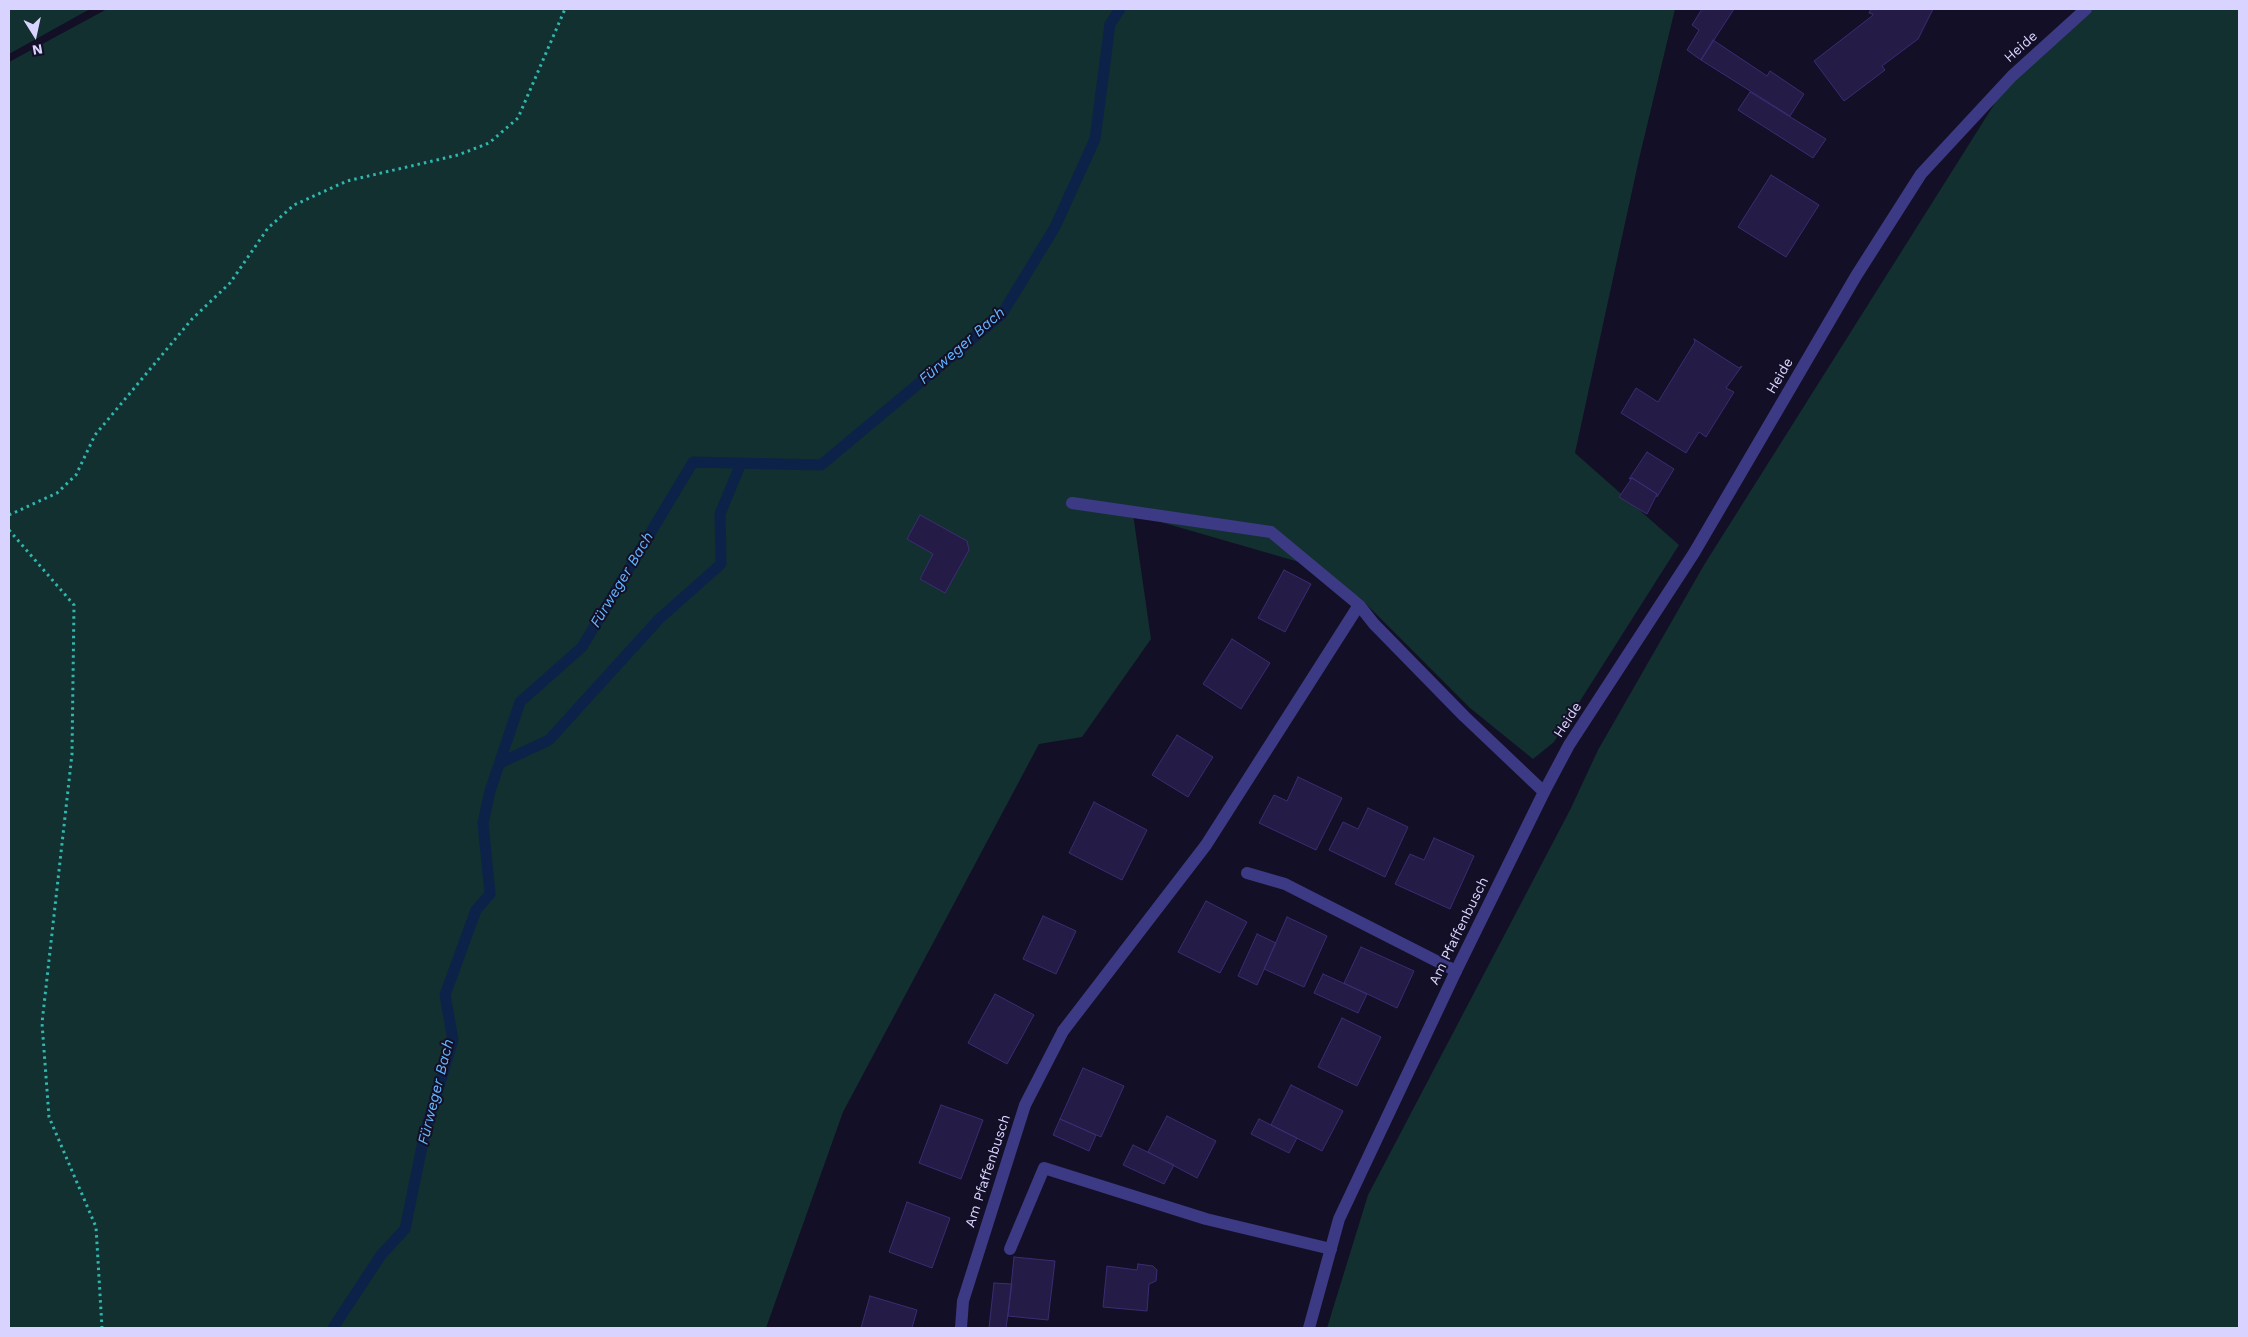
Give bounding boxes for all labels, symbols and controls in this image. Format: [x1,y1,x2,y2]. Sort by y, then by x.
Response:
north arrow [10,10,60,60]
street label: Heide [2001,28,2041,66]
text: N [31,41,44,59]
water label: Fürweger Bach [915,304,1009,388]
street label: Heide [1763,355,1797,397]
water label: Fürweger Bach [586,529,658,631]
street label: Heide [1550,699,1586,741]
street label: Am Pfaffenbusch [1426,874,1492,988]
water label: Fürweger Bach [414,1037,458,1147]
street label: Am Pfaffenbusch [962,1112,1014,1230]

